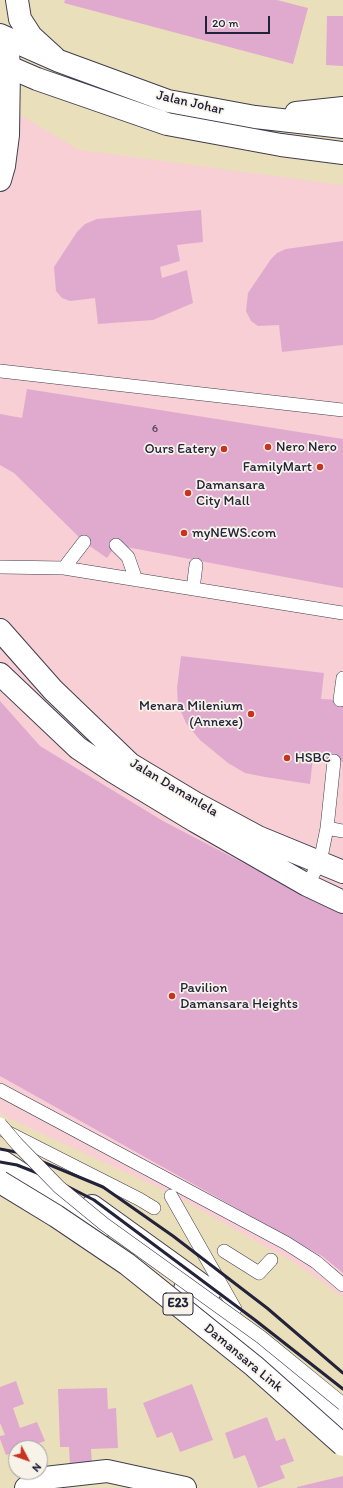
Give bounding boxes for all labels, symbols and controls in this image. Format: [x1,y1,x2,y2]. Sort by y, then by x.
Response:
scale bar [207,8,272,34]
text: 20 m [212,16,239,30]
street label: Jalan Johar [155,87,225,119]
house number: 6 [152,422,158,436]
place label: Nero Nero [276,439,337,455]
place label: Ours Eatery [144,441,216,457]
marker: Nero Nero [263,442,273,452]
marker: Ours Eatery [219,444,229,454]
place label: FamilyMart [243,459,312,475]
marker: FamilyMart [315,462,325,472]
place label: Damansara City Mall [196,477,265,510]
marker: Damansara City Mall [183,488,193,498]
place label: myNEWS.com [192,525,276,541]
marker: myNEWS.com [179,528,189,538]
place label: Menara Milenium (Annexe) [139,698,243,730]
marker: Menara Milenium (Annexe) [246,709,256,719]
place label: HSBC [295,750,331,766]
marker: HSBC [282,753,292,763]
street label: Jalan Damanlela [127,755,221,821]
place label: Pavilion Damansara Heights [180,980,298,1012]
marker: Pavilion Damansara Heights [167,991,177,1001]
road number: E23 [163,1293,193,1315]
street label: Damansara Link [200,1320,286,1396]
north arrow [8,1440,48,1480]
text: N [29,1460,44,1475]

